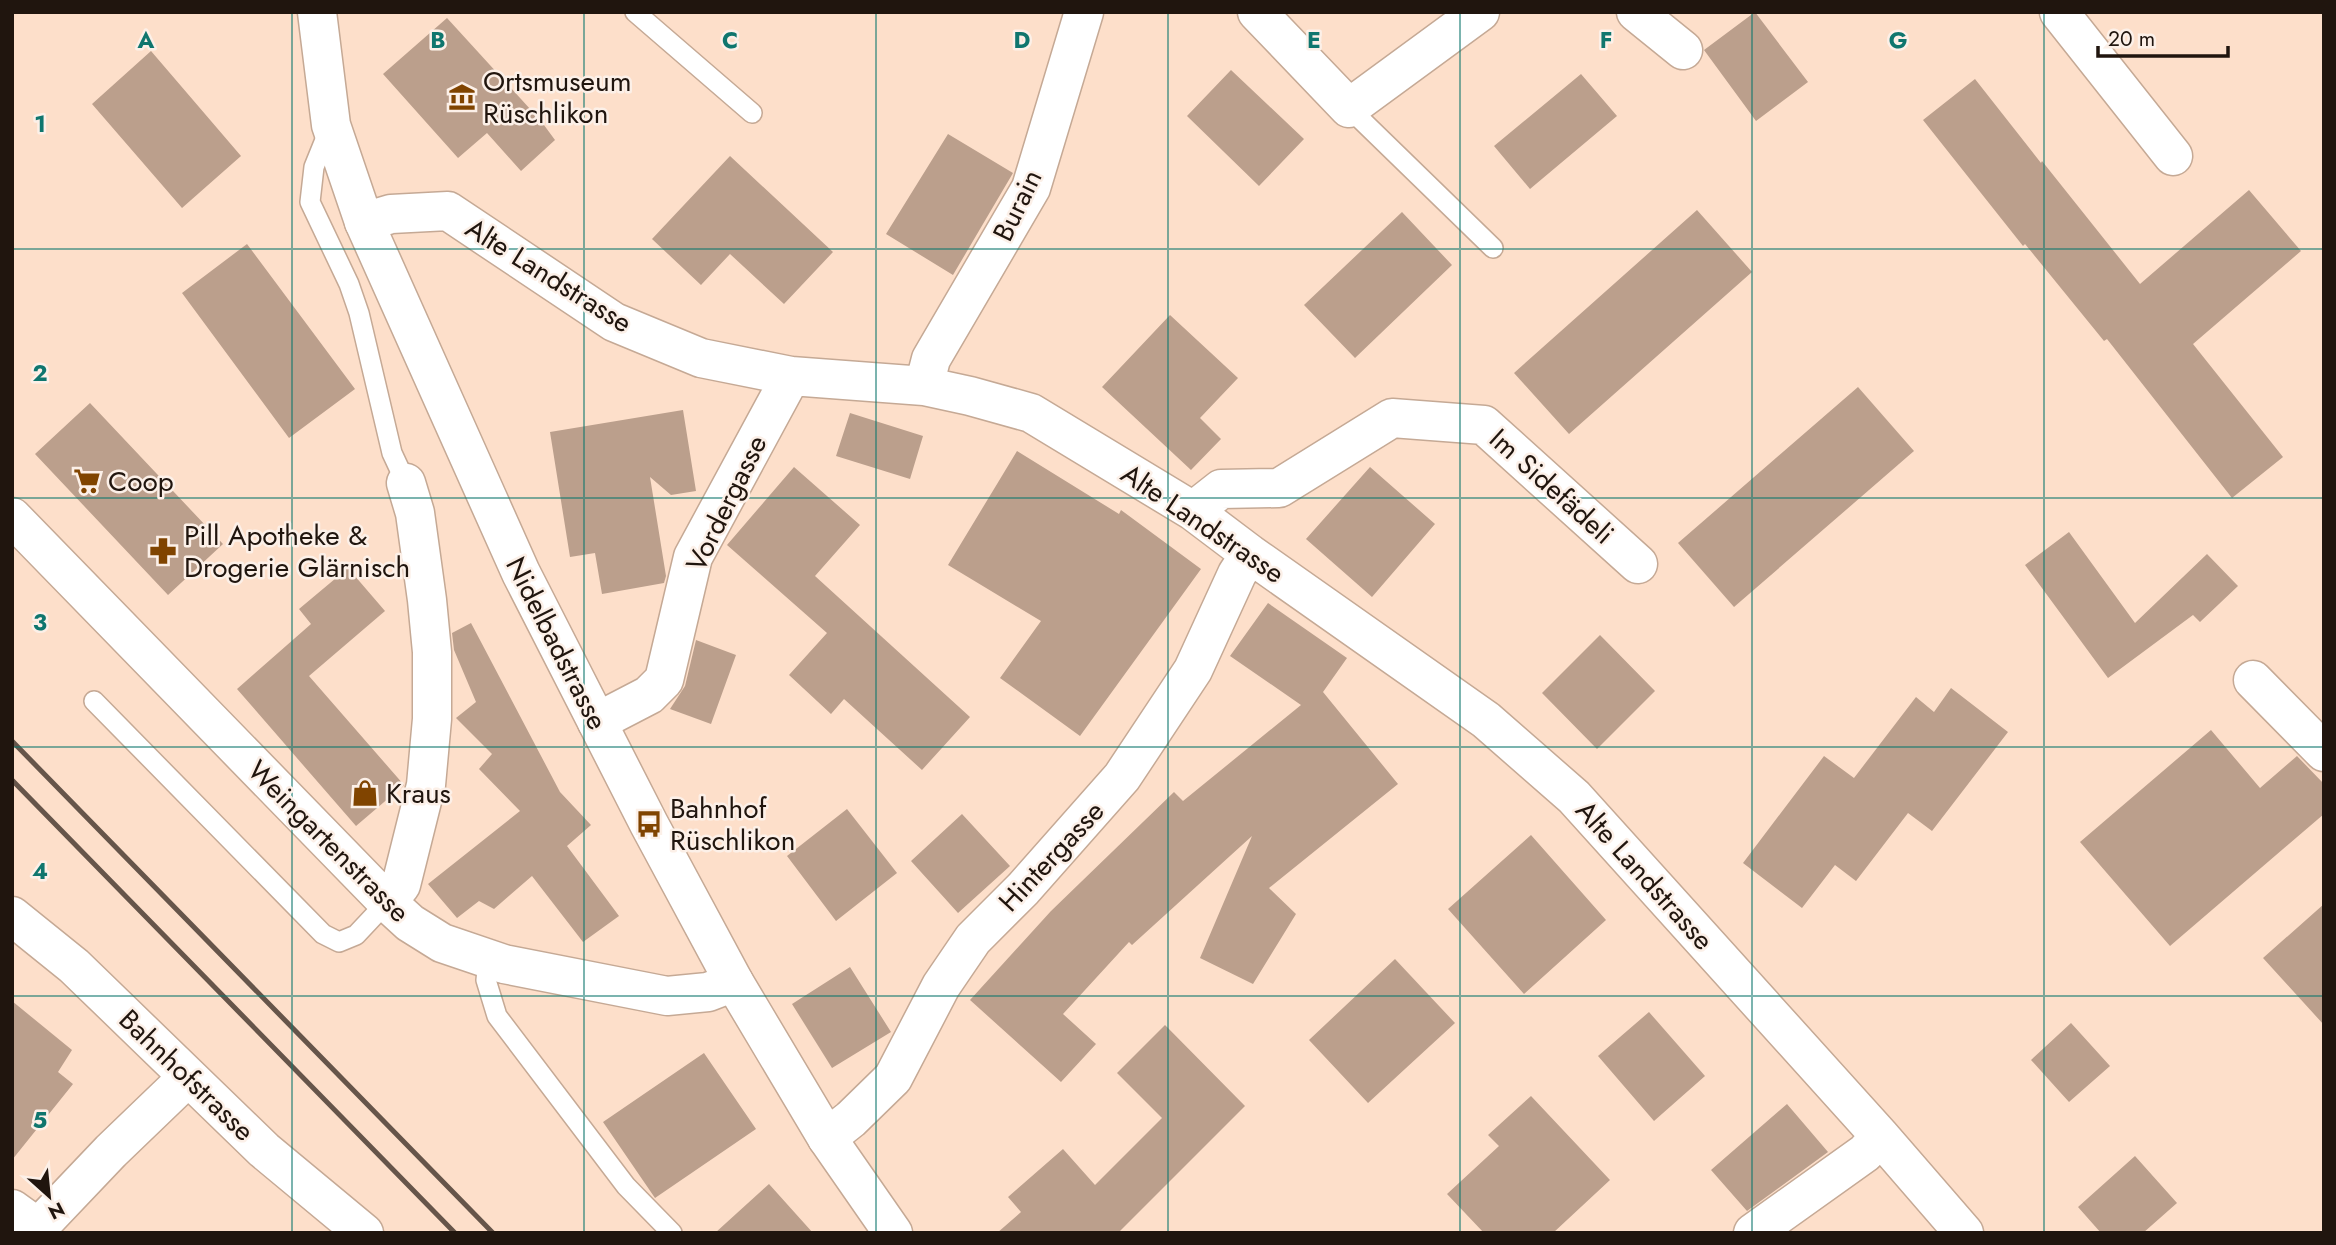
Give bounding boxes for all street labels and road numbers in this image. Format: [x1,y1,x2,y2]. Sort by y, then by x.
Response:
street label: Burain [982,162,1052,248]
street label: Alte Landstrasse [458,208,640,343]
street label: Im Sidefädeli [1480,419,1623,554]
street label: Vordergasse [676,428,777,578]
street label: Alte Landstrasse [1113,454,1293,593]
street label: Nidelbadstrasse [495,550,618,737]
street label: Weingartenstrasse [238,751,419,932]
street label: Alte Landstrasse [1566,791,1723,959]
street label: Hintergasse [989,792,1114,921]
street label: Bahnhofstrasse [110,1000,264,1151]

